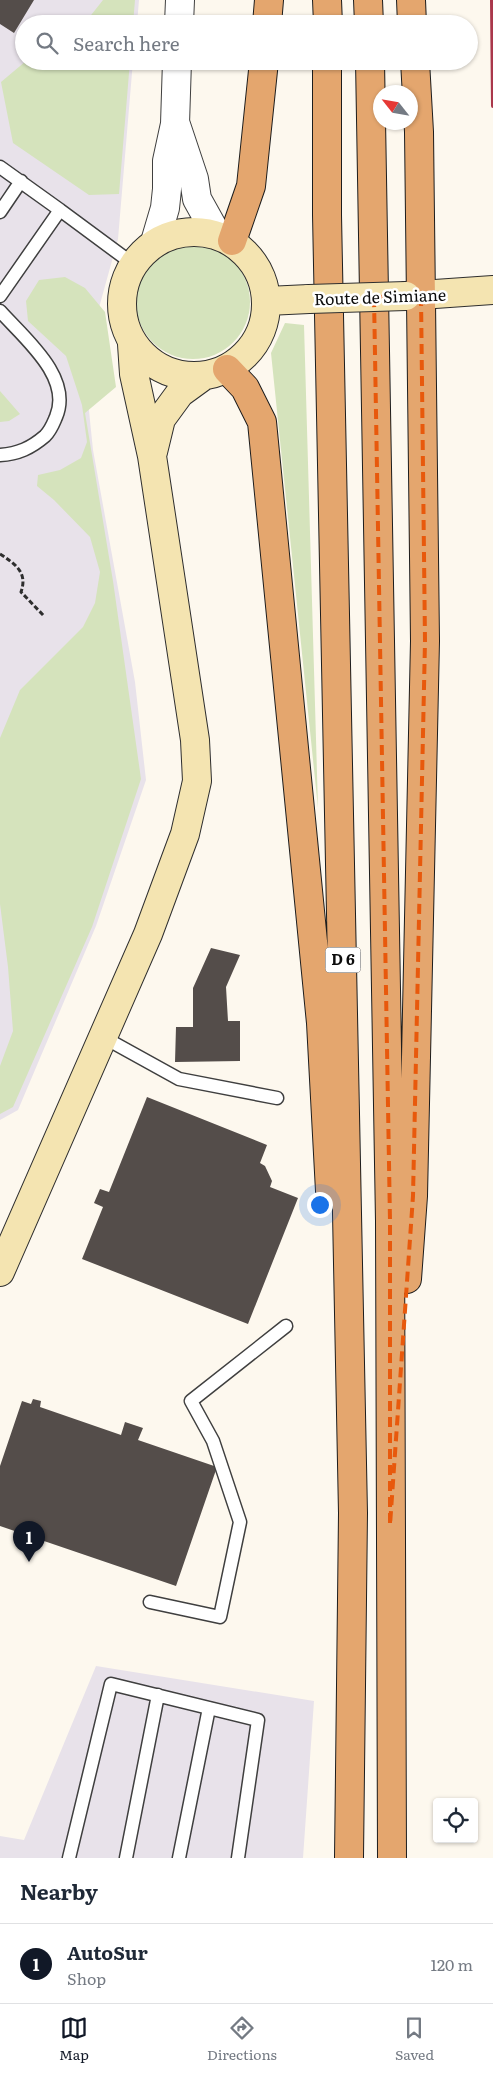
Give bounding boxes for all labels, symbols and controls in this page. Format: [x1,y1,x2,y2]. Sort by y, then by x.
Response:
search box [15,15,478,70]
icon: search [33,29,61,57]
text: Search here [73,29,180,57]
north arrow [373,85,418,130]
street label: Route de Simiane [314,282,446,310]
road number: D 6 [326,948,360,972]
your location [307,1192,333,1218]
pin: 1 [13,1521,45,1562]
map controls [433,1798,478,1843]
button: locate [433,1798,478,1843]
text: Nearby [20,1875,98,1906]
text: AutoSur [67,1938,148,1966]
text: 1 [33,1952,39,1976]
text: 120 m [430,1952,473,1976]
text: Shop [67,1966,106,1990]
tab: Map [59,2014,89,2064]
tab: Directions [207,2014,277,2064]
tab: Saved [395,2014,434,2064]

